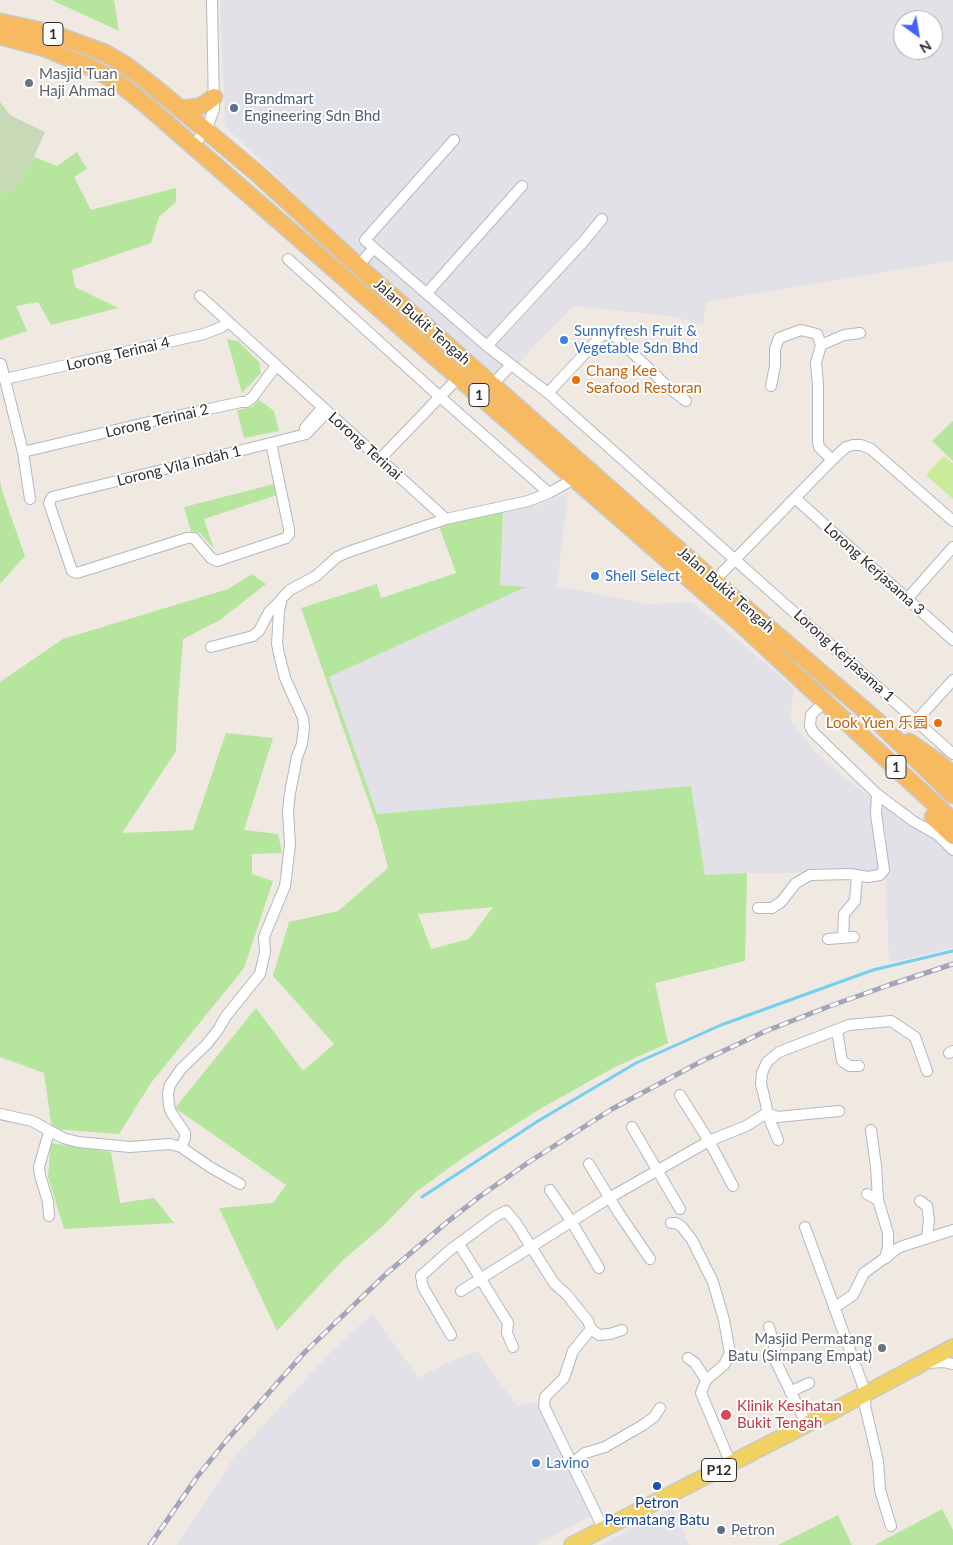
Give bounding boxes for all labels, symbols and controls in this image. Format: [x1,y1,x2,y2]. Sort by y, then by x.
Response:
north arrow [893,10,943,60]
road number: 1 [43,22,63,46]
text: N [917,37,935,57]
place label: Masjid Tuan Haji Ahmad [39,65,118,100]
marker: Masjid Tuan Haji Ahmad [23,77,35,89]
place label: Brandmart Engineering Sdn Bhd [244,90,381,125]
marker: Brandmart Engineering Sdn Bhd [228,102,240,114]
street label: Jalan Bukit Tengah [370,275,474,369]
place label: Sunnyfresh Fruit & Vegetable Sdn Bhd [574,322,698,357]
street label: Lorong Terinai 4 [65,333,171,375]
marker: Sunnyfresh Fruit & Vegetable Sdn Bhd [558,334,570,346]
place label: Chang Kee Seafood Restoran [586,362,702,397]
marker: Chang Kee Seafood Restoran [570,374,582,386]
road number: 1 [469,384,489,406]
street label: Lorong Terinai 2 [104,400,210,442]
street label: Lorong Terinai [325,408,405,484]
street label: Lorong Vila Indah 1 [115,442,243,490]
street label: Lorong Kerjasama 3 [820,519,928,619]
street label: Jalan Bukit Tengah [674,543,778,637]
place label: Shell Select [605,567,680,585]
marker: Shell Select [589,570,601,582]
street label: Lorong Kerjasama 1 [790,606,898,706]
place label: Look Yuen 乐园 [826,714,928,732]
marker: Look Yuen 乐园 [932,717,944,729]
road number: 1 [886,756,906,779]
place label: Masjid Permatang Batu (Simpang Empat) [728,1330,872,1365]
marker: Masjid Permatang Batu (Simpang Empat) [876,1342,888,1354]
place label: Klinik Kesihatan Bukit Tengah [737,1397,842,1432]
marker: Klinik Kesihatan Bukit Tengah [719,1408,733,1422]
place label: Lavino [546,1454,589,1472]
marker: Lavino [530,1457,542,1469]
road number: P12 [702,1458,736,1482]
marker: Petron Permatang Batu [651,1480,663,1492]
place label: Petron Permatang Batu [604,1494,710,1529]
place label: Petron [731,1521,775,1539]
marker: Petron [715,1524,727,1536]

